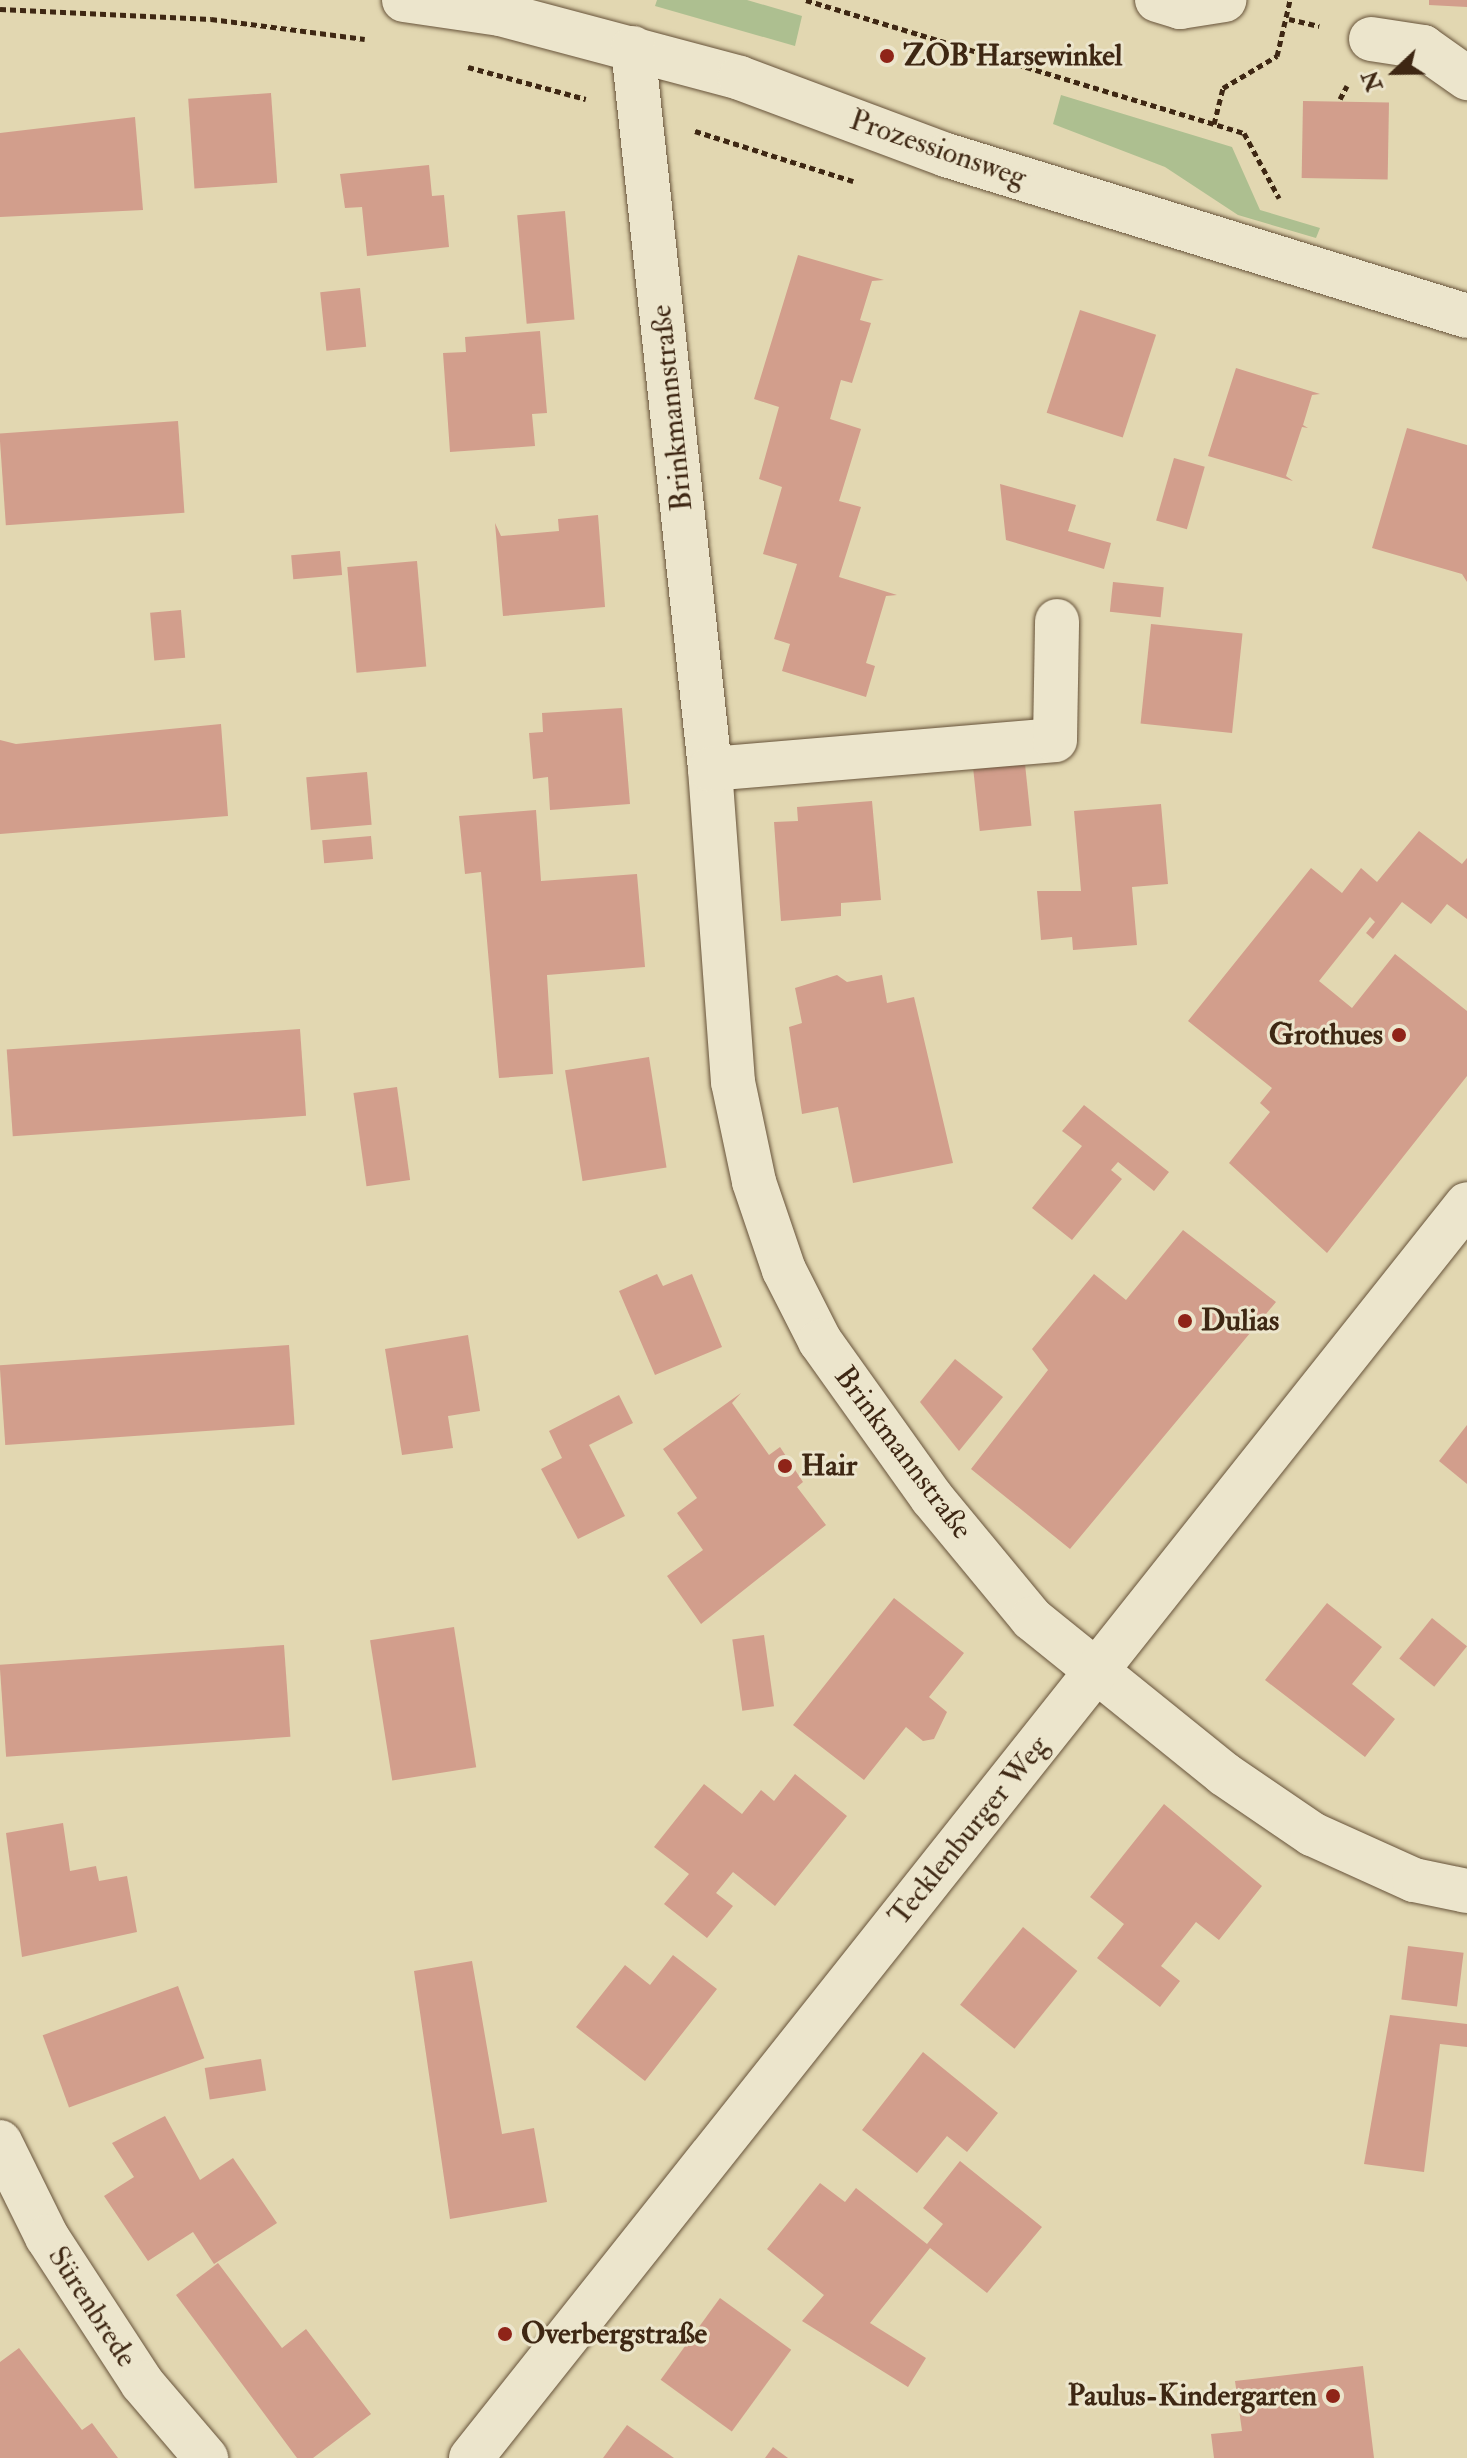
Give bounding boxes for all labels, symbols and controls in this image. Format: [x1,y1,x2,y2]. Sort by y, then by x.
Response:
north arrow [1355,32,1435,112]
place label: ZOB Harsewinkel [903,38,1123,74]
marker: ZOB Harsewinkel [878,47,896,65]
text: N [1356,67,1389,95]
street label: Prozessionsweg [845,102,1031,196]
street label: Brinkmannstraße [643,303,701,513]
place label: Grothues [1269,1017,1383,1053]
marker: Grothues [1390,1026,1408,1044]
place label: Dulias [1201,1303,1279,1339]
marker: Dulias [1176,1312,1194,1330]
street label: Brinkmannstraße [826,1359,980,1547]
place label: Hair [801,1448,857,1484]
marker: Hair [776,1457,794,1475]
street label: Tecklenburger Weg [881,1729,1057,1933]
street label: Sürenbrede [40,2240,144,2374]
place label: Overbergstraße [521,2316,707,2352]
marker: Overbergstraße [496,2325,514,2343]
place label: Paulus-Kindergarten [1068,2378,1317,2414]
marker: Paulus-Kindergarten [1324,2387,1342,2405]

